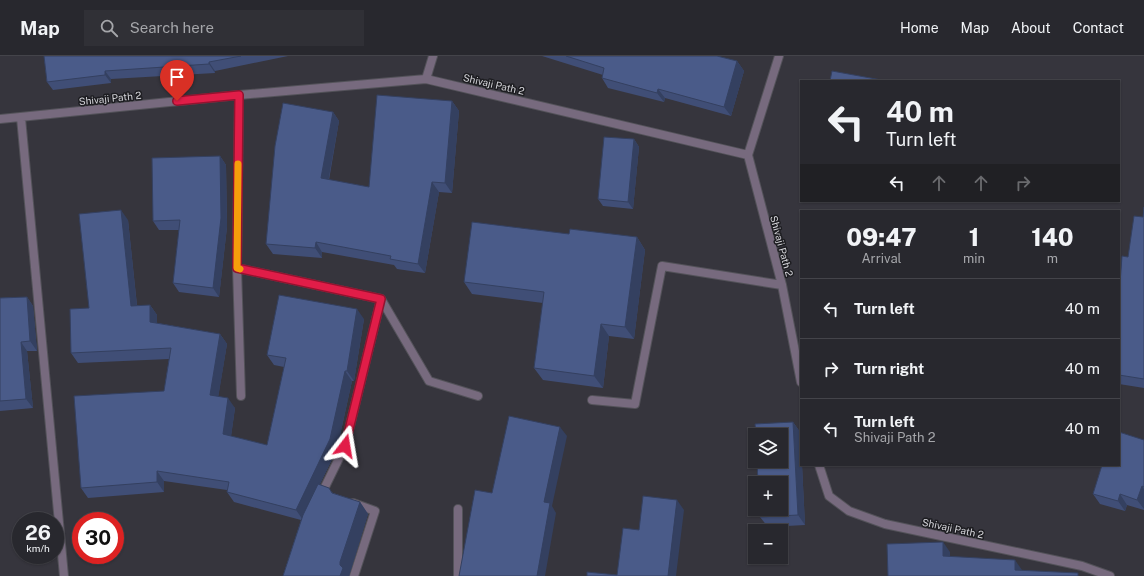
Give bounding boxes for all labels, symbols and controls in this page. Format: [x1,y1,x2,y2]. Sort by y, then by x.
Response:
search box [84,10,364,46]
text: Map [20,17,60,39]
icon: search [98,17,120,39]
text: Search here [130,19,214,36]
text: Home [900,20,939,36]
text: Map [961,20,989,36]
text: About [1011,20,1051,36]
text: Contact [1073,20,1124,36]
pin [160,60,194,101]
icon: arrive [166,66,188,88]
street label: Shivaji Path 2 [462,71,526,97]
street label: Shivaji Path 2 [78,89,142,107]
text: 40 m [886,95,954,128]
icon: left [820,96,872,148]
text: Turn left [886,129,956,150]
icon: left [886,172,908,194]
icon: ahead [928,172,950,194]
icon: ahead [970,172,992,194]
icon: right [1012,172,1034,194]
street label: Shivaji Path 2 [768,214,796,278]
text: 09:47 [846,223,917,251]
text: 1 [969,223,979,251]
text: 140 [1031,223,1074,251]
text: Arrival [861,251,902,266]
text: min [963,251,985,266]
text: m [1047,251,1058,266]
icon: left [820,298,842,320]
text: Turn left [854,300,915,317]
text: 40 m [1065,300,1100,317]
icon: right [820,358,842,380]
text: Turn right [854,360,924,377]
text: 40 m [1065,360,1100,377]
text: Turn left [854,413,915,430]
icon: left [820,418,842,440]
text: 40 m [1065,420,1100,437]
position arrow [324,425,366,467]
map controls [748,428,788,564]
button: layers [748,428,788,468]
text: Shivaji Path 2 [854,430,935,445]
button: + [748,476,788,516]
speed limit sign: 30 [72,512,124,564]
street label: Shivaji Path 2 [921,516,985,540]
text: 26 [25,521,51,545]
button: − [748,524,788,564]
text: km/h [26,542,50,554]

